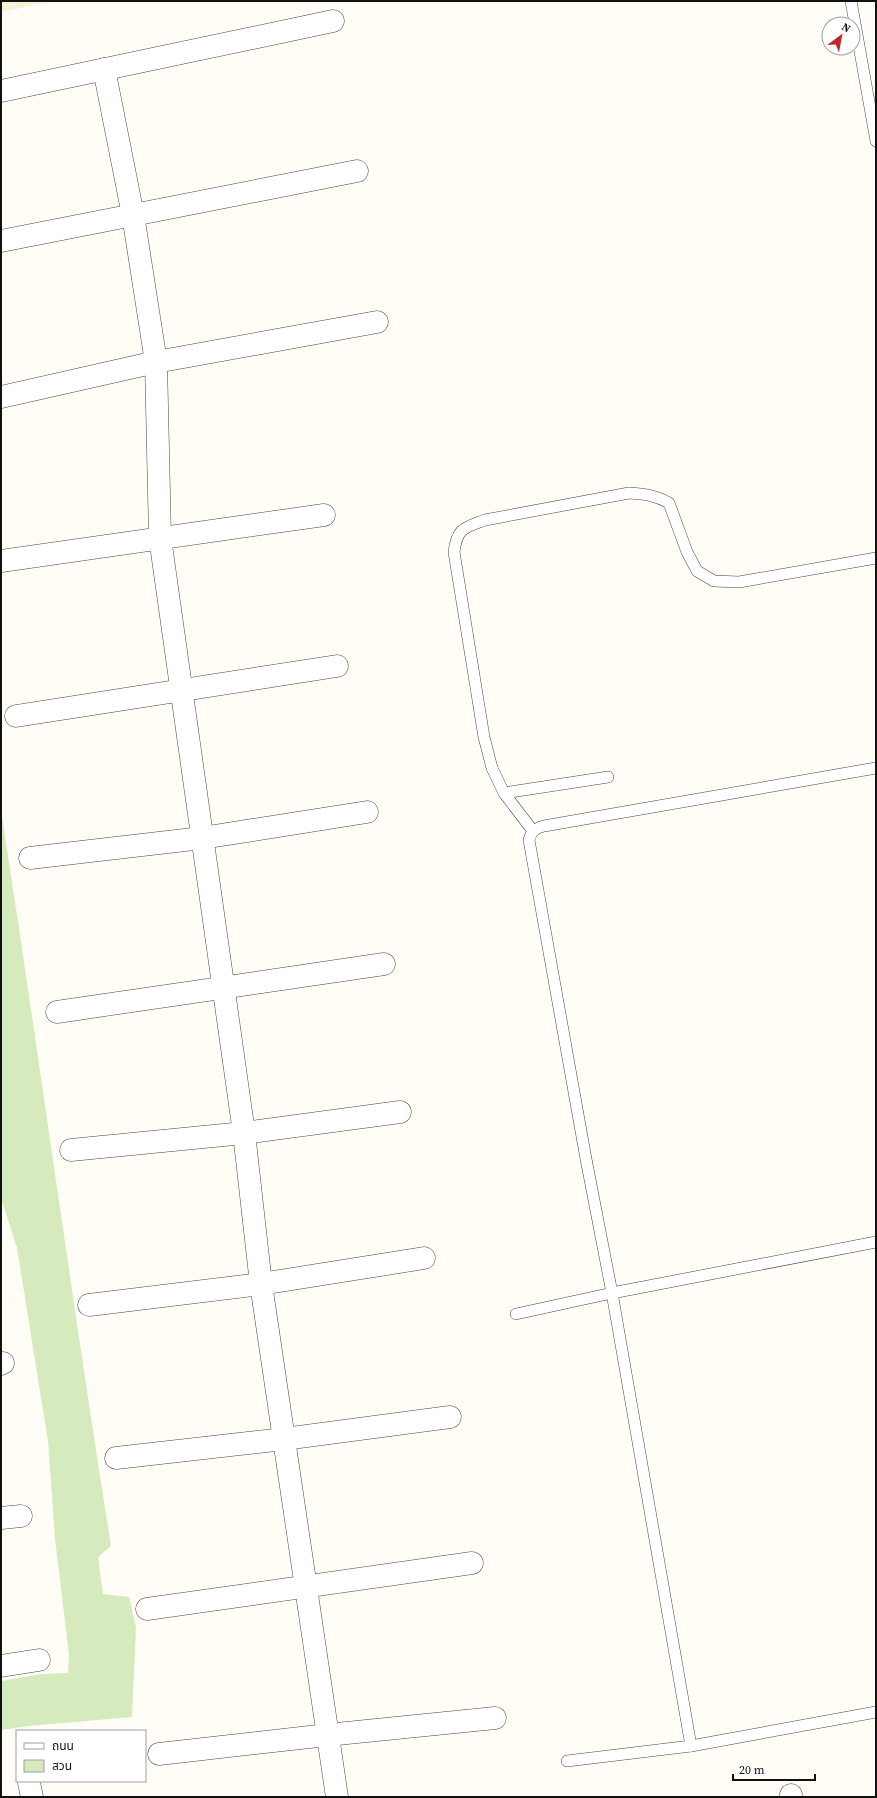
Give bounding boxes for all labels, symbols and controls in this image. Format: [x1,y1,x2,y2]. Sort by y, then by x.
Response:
north arrow [821,16,861,56]
text: N [839,19,853,36]
legend [16,1730,146,1782]
text: ถนน [52,1738,74,1754]
scale bar [733,1756,815,1782]
text: สวน [52,1758,72,1774]
text: 20 m [739,1762,765,1778]

